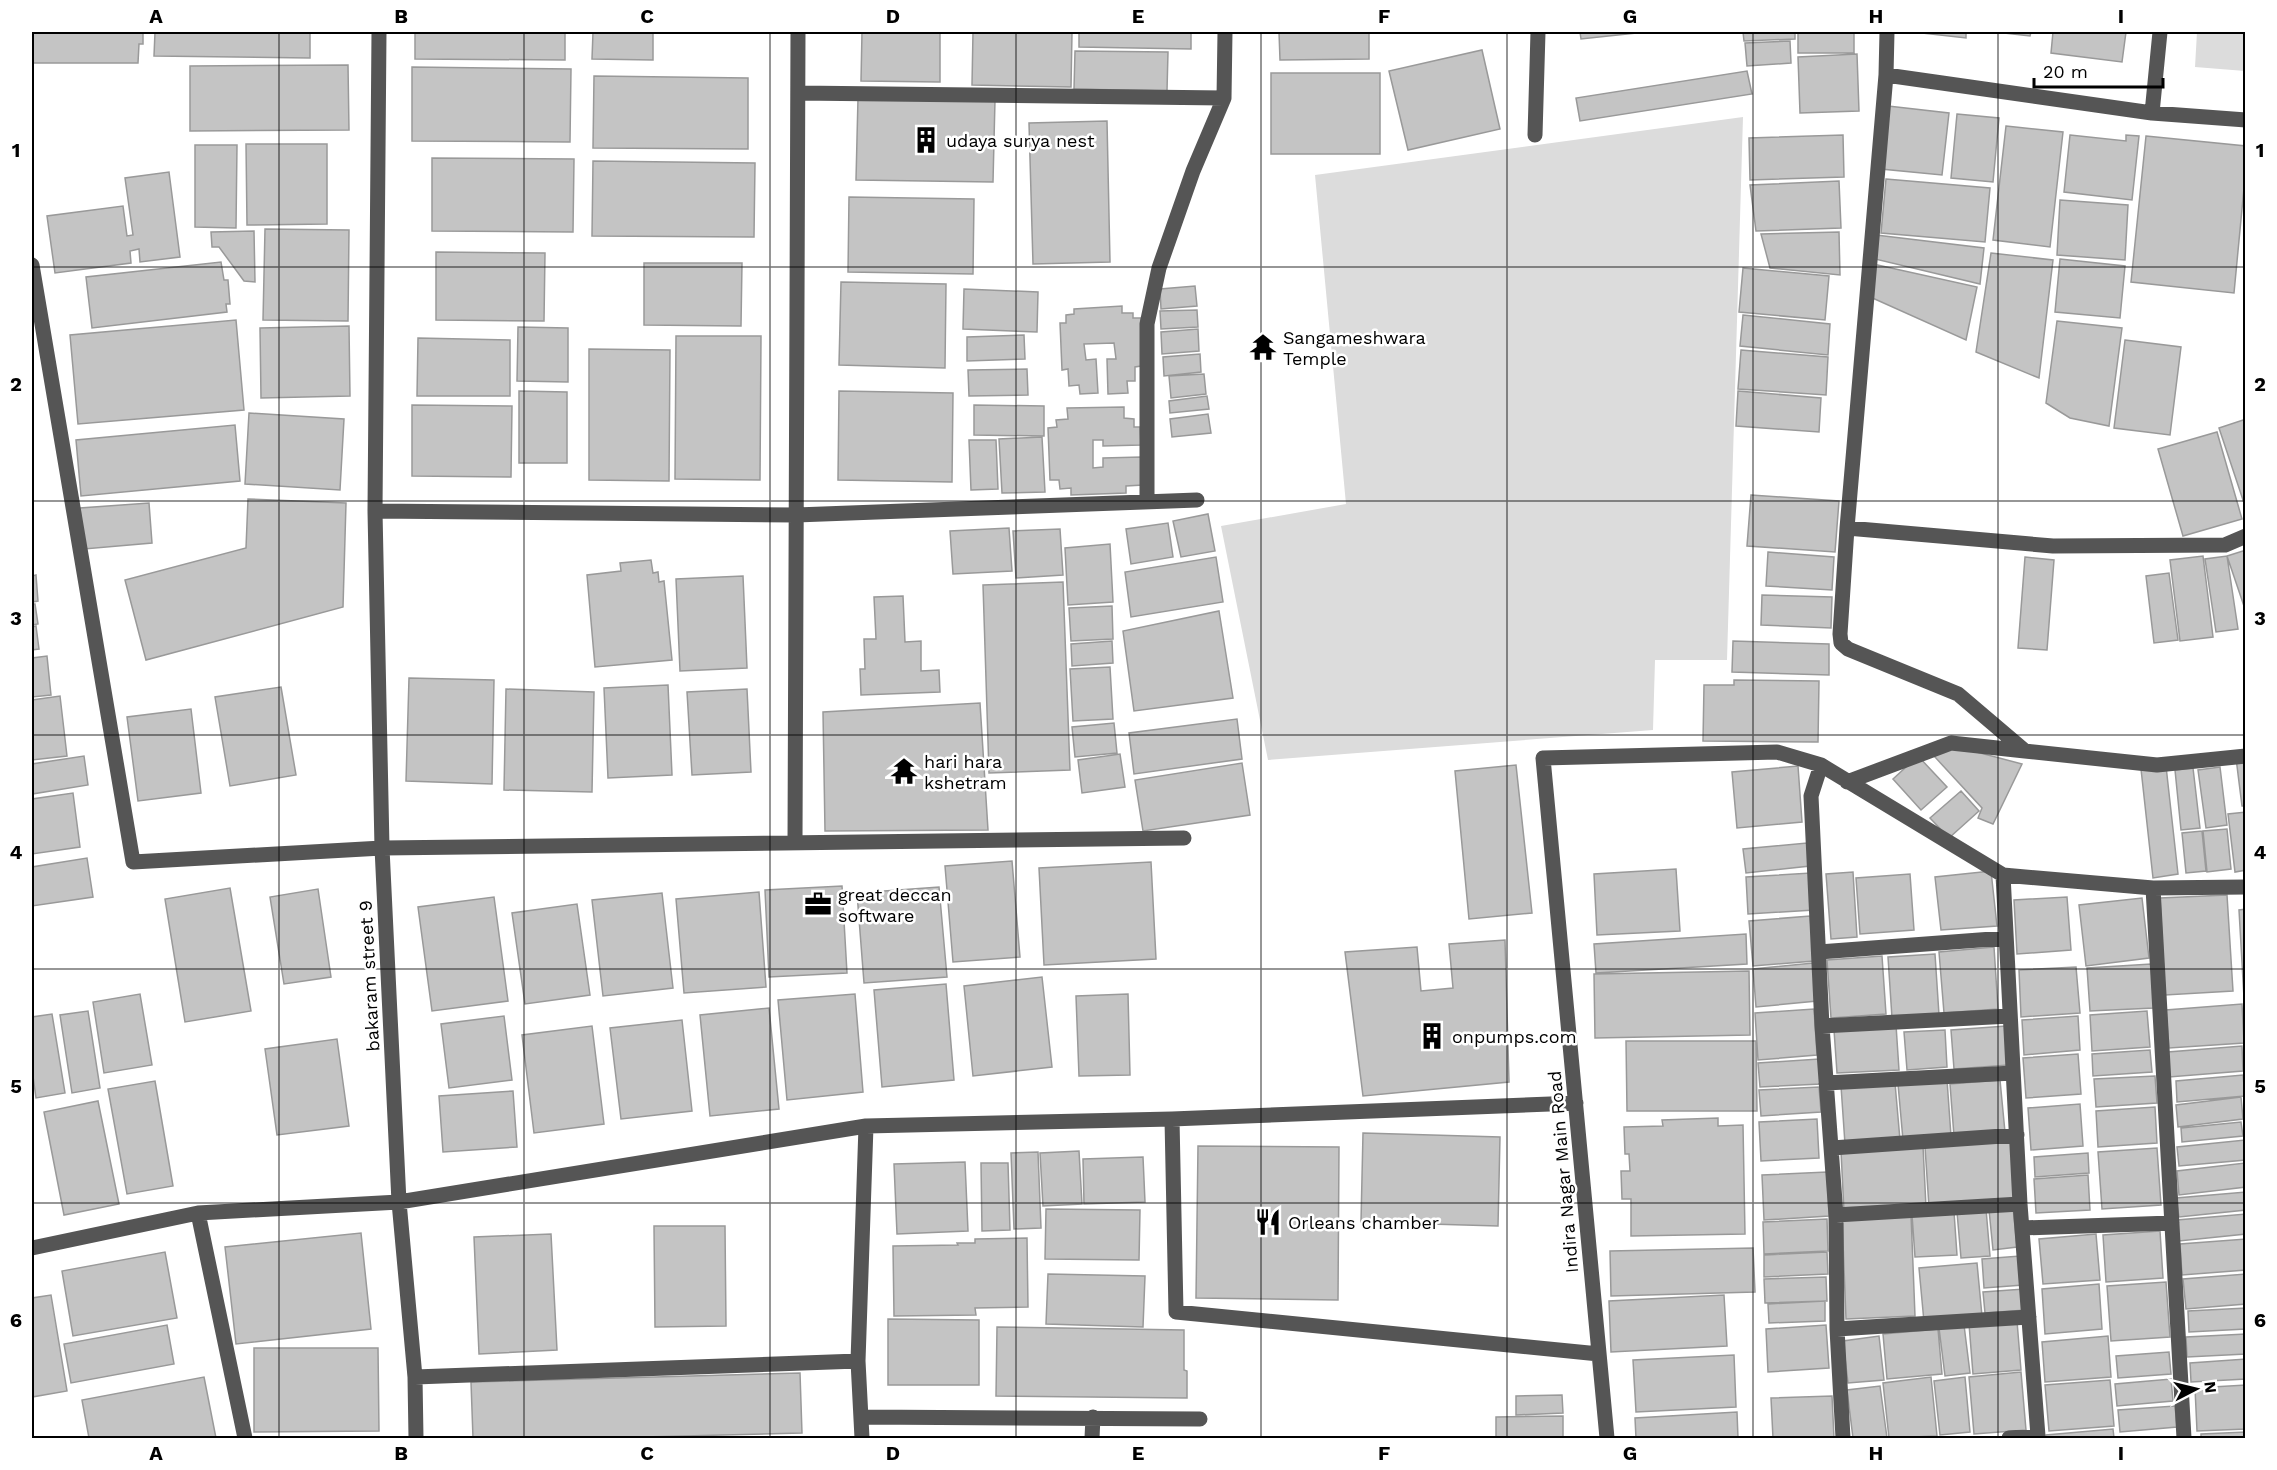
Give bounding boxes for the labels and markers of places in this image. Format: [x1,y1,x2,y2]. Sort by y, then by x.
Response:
building icon: udaya surya nest [911,125,941,155]
place label: udaya surya nest [946,130,1095,151]
place label: Sangameshwara Temple [1283,327,1426,369]
temple icon: Sangameshwara Temple [1248,332,1278,362]
place label: hari hara kshetram [924,751,1007,793]
temple icon: hari hara kshetram [889,756,919,786]
place label: great deccan software [838,884,952,926]
office icon: great deccan software [803,889,833,919]
building icon: onpumps.com [1417,1021,1447,1051]
place label: onpumps.com [1452,1026,1577,1047]
restaurant icon: Orleans chamber [1253,1207,1283,1237]
place label: Orleans chamber [1288,1212,1439,1233]

